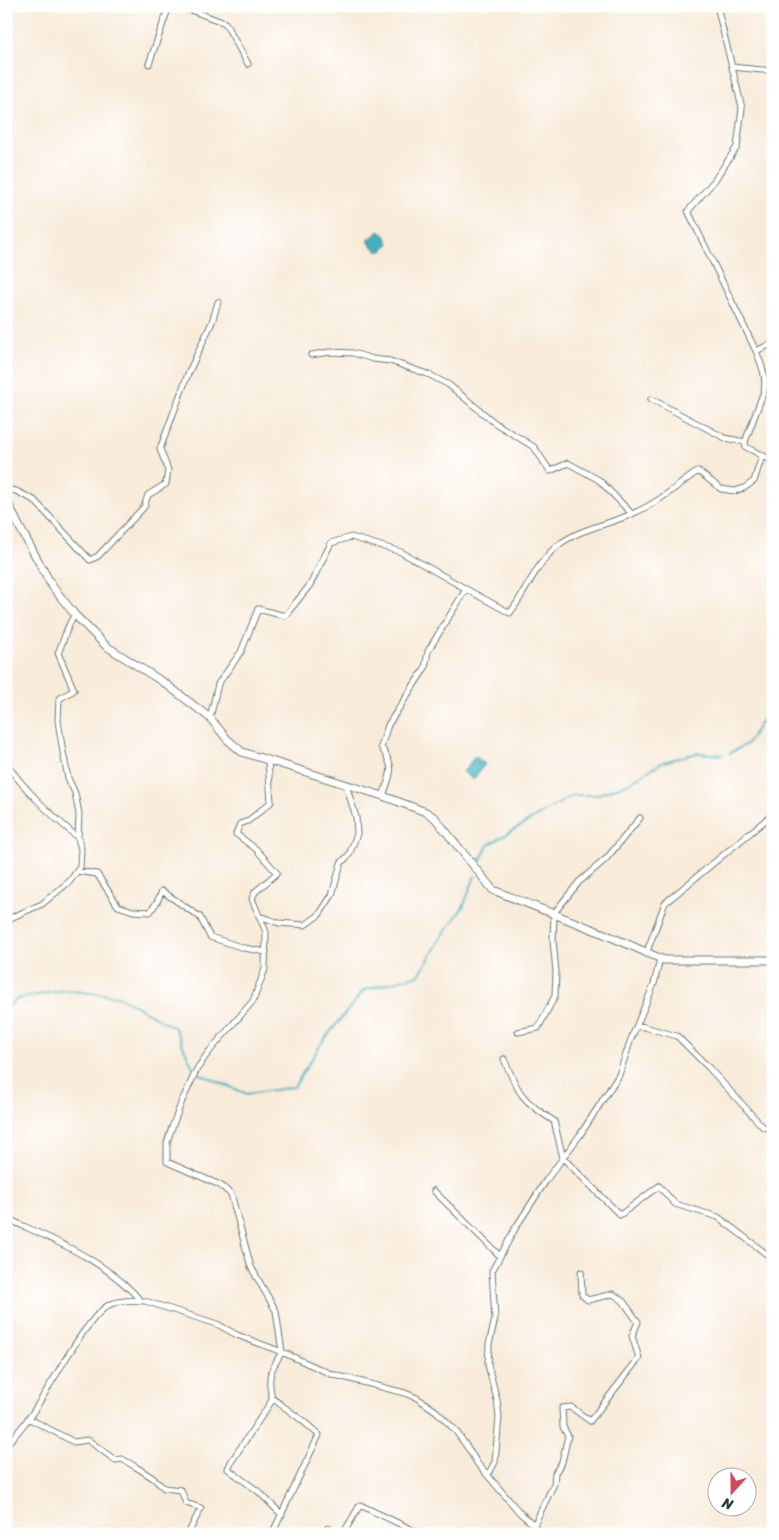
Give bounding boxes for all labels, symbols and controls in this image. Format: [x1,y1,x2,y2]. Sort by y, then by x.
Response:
north arrow [706,1468,756,1518]
text: N [718,1490,737,1517]

